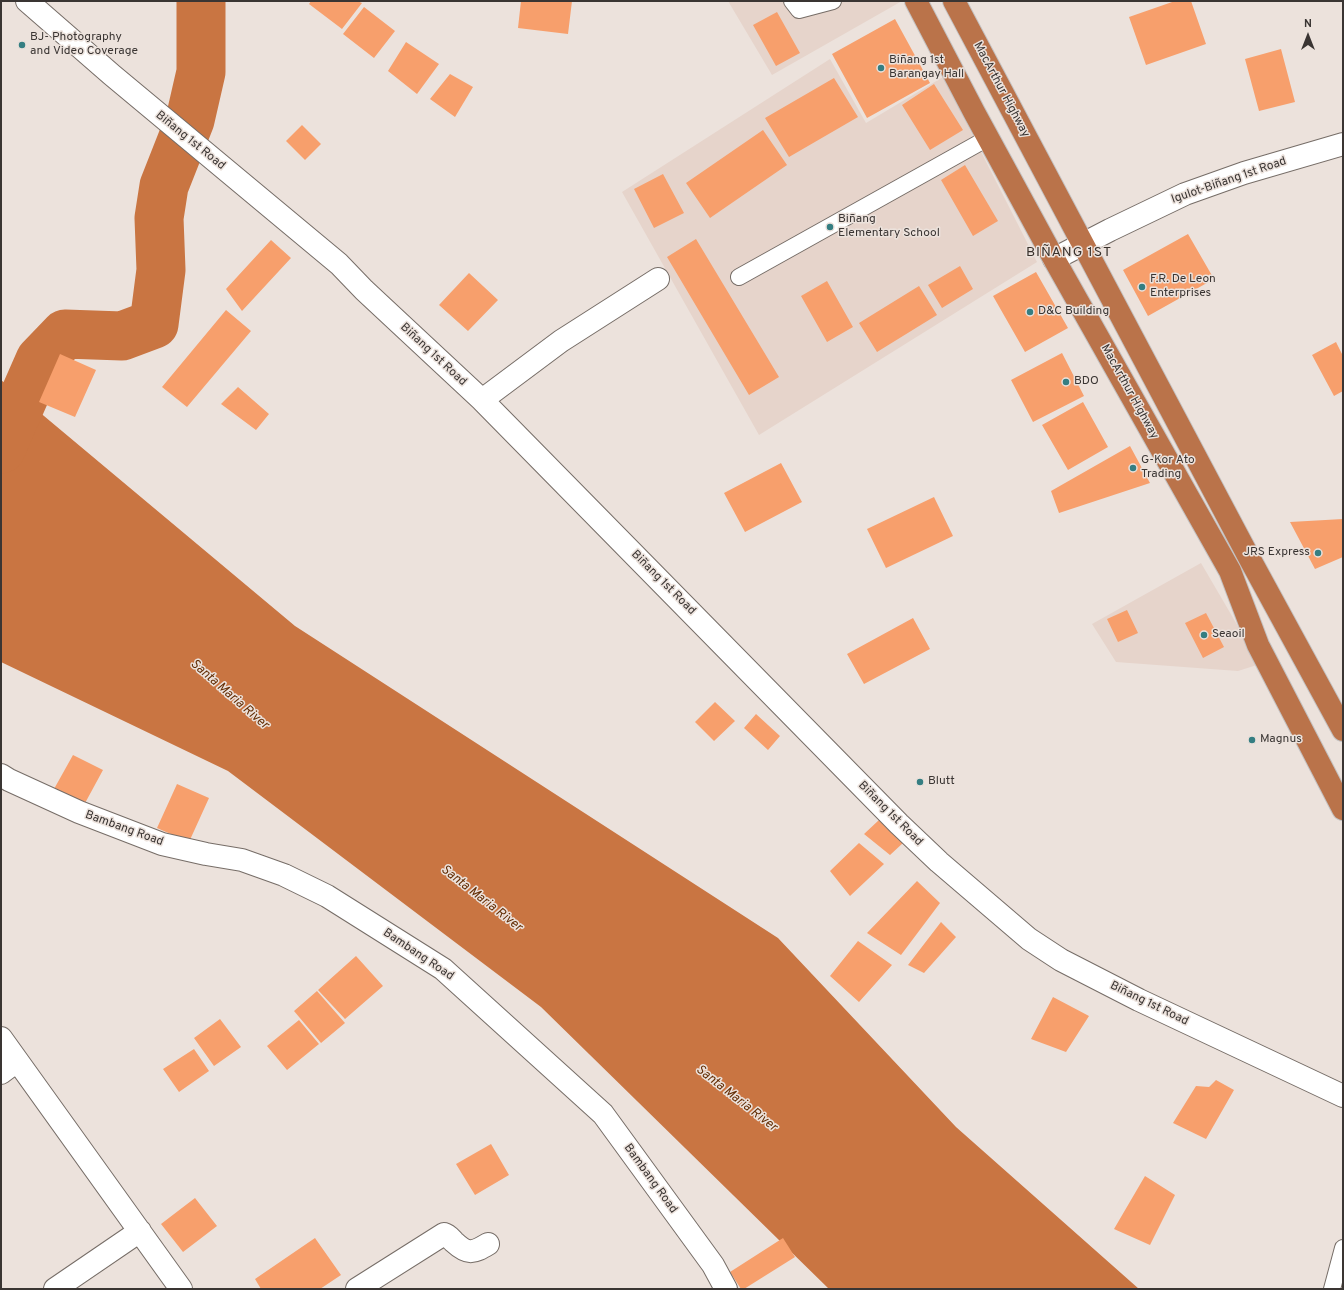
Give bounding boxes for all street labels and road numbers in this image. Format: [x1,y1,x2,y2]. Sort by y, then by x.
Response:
street label: MacArthur Highway [970,40,1032,140]
street label: Biñang 1st Road [152,108,228,174]
street label: Igulot-Biñang 1st Road [1170,155,1288,207]
street label: Biñang 1st Road [397,321,469,389]
street label: MacArthur Highway [1097,342,1161,442]
street label: Biñang 1st Road [628,548,698,618]
street label: Biñang 1st Road [855,779,925,849]
street label: Bambang Road [83,808,165,850]
street label: Bambang Road [380,926,456,984]
street label: Biñang 1st Road [1107,979,1191,1029]
street label: Bambang Road [620,1141,680,1217]

